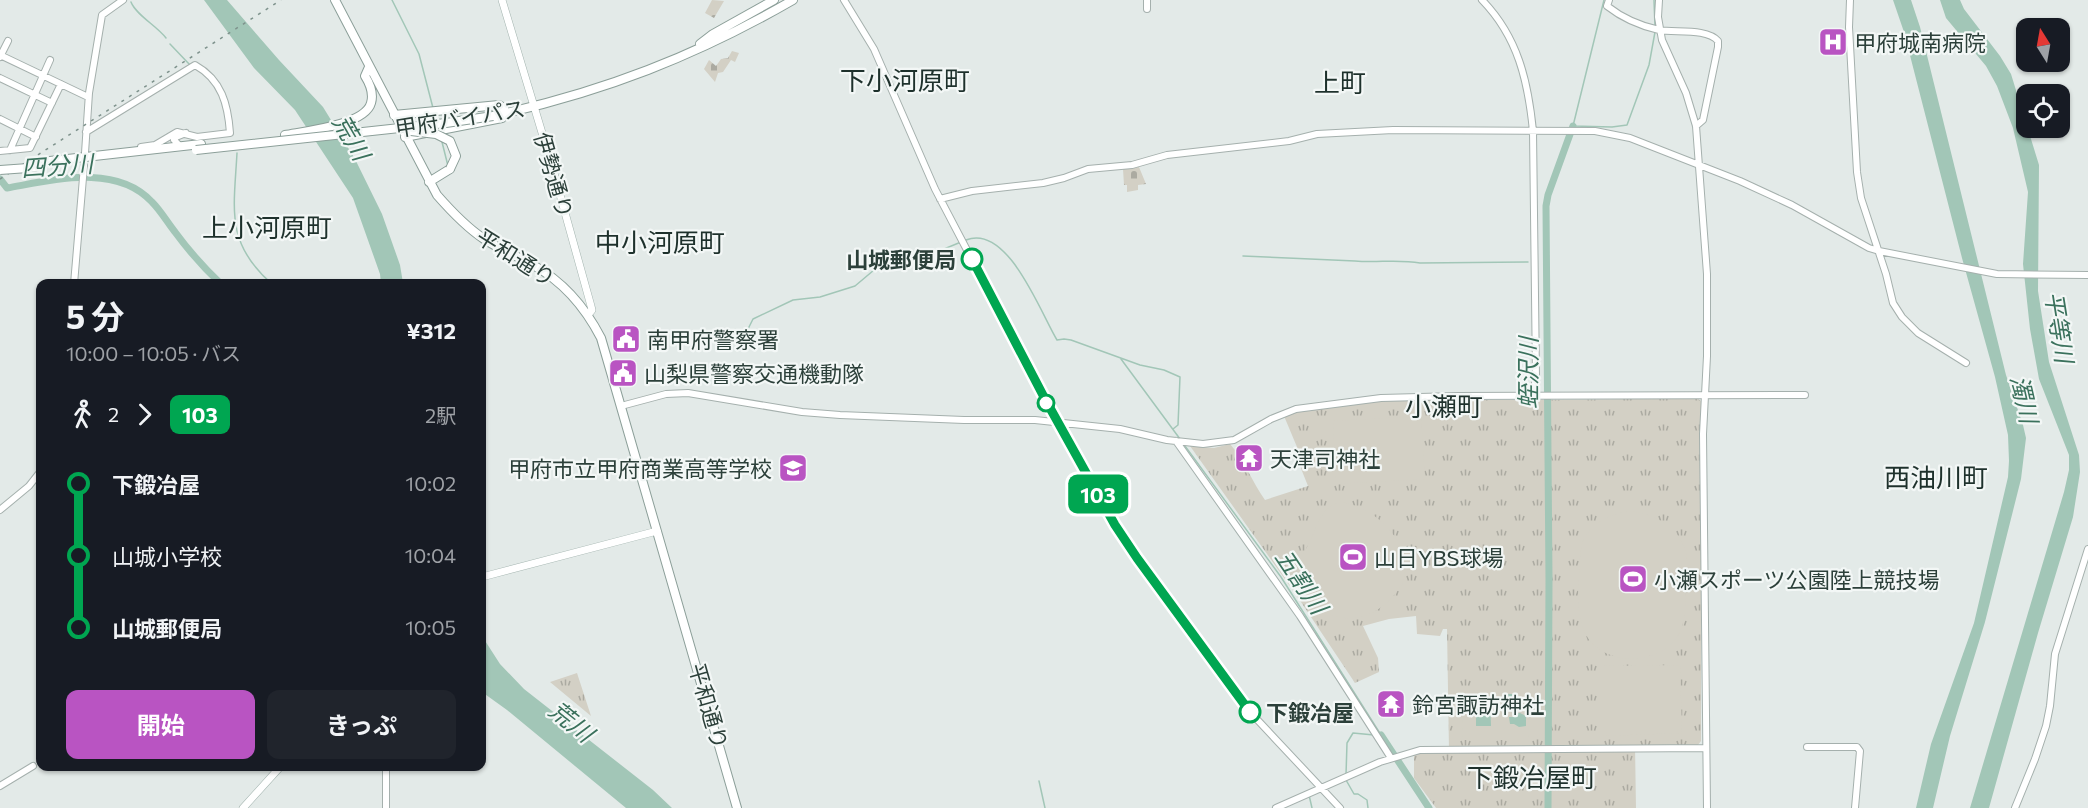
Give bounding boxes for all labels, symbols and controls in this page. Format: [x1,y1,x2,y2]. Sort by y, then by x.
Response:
north arrow [2016,18,2070,72]
map controls [2016,18,2070,138]
hospital icon: 甲府城南病院 [1817,26,1849,58]
place label: 甲府城南病院 [1854,29,1986,56]
district label: 下小河原町 [840,64,970,95]
district label: 上町 [1314,66,1366,97]
button: locate [2016,84,2070,138]
street label: 甲府バイパス [393,94,527,142]
water label: 荒川 [327,109,378,168]
street label: 伊勢通り [529,129,579,221]
water label: 四分川 [20,148,97,182]
district label: 上小河原町 [202,211,332,242]
street label: 平和通り [472,222,560,292]
district label: 中小河原町 [595,226,725,257]
place label: 山城郵便局 [846,246,956,273]
marker: 山城郵便局 [961,248,983,270]
water label: 平等川 [2040,289,2080,368]
text: 5 分 [66,295,125,336]
text: ¥312 [407,317,456,344]
public building icon: 南甲府警察署 [610,323,642,355]
place label: 南甲府警察署 [647,326,779,353]
water label: 蛭沢川 [1513,334,1542,409]
text: 10:00 – 10:05 · バス [66,341,241,365]
public building icon: 山梨県警察交通機動隊 [607,357,639,389]
place label: 山梨県警察交通機動隊 [644,360,864,387]
water label: 濁川 [2005,372,2045,429]
district label: 小瀬町 [1405,390,1483,421]
unlabelled marker [1037,394,1055,412]
icon: walk [66,398,99,431]
icon: forward [128,398,161,431]
text: 2 [108,402,119,426]
text: 103 [182,402,218,427]
text: 2駅 [425,403,456,427]
temple icon: 天津司神社 [1233,442,1265,474]
place label: 天津司神社 [1270,445,1380,472]
school or university icon: 甲府市立甲府商業高等学校 [777,452,809,484]
place label: 甲府市立甲府商業高等学校 [508,455,772,482]
district label: 西油川町 [1884,461,1988,492]
text: 下鍛冶屋 [112,471,200,498]
text: 10:02 [406,471,456,495]
line badge: 103 [1064,474,1132,514]
text: 103 [1080,482,1116,507]
sports icon: 山日YBS球場 [1337,541,1369,573]
text: 山城小学校 [112,543,222,570]
text: 10:04 [405,543,456,567]
water label: 五割川 [1270,543,1336,621]
place label: 山日YBS球場 [1374,544,1503,571]
sports icon: 小瀬スポーツ公園陸上競技場 [1617,563,1649,595]
place label: 小瀬スポーツ公園陸上競技場 [1654,566,1940,593]
text: 山城郵便局 [112,615,222,642]
text: 10:05 [405,615,456,639]
street label: 平和通り [684,660,734,752]
temple icon: 鈴宮諏訪神社 [1375,688,1407,720]
button: 開始 [66,690,255,759]
button: きっぷ [267,690,456,759]
place label: 鈴宮諏訪神社 [1412,691,1544,718]
water label: 荒川 [544,695,602,749]
place label: 下鍛冶屋 [1266,699,1354,726]
marker: 下鍛冶屋 [1239,701,1261,723]
district label: 下鍛冶屋町 [1467,761,1597,792]

